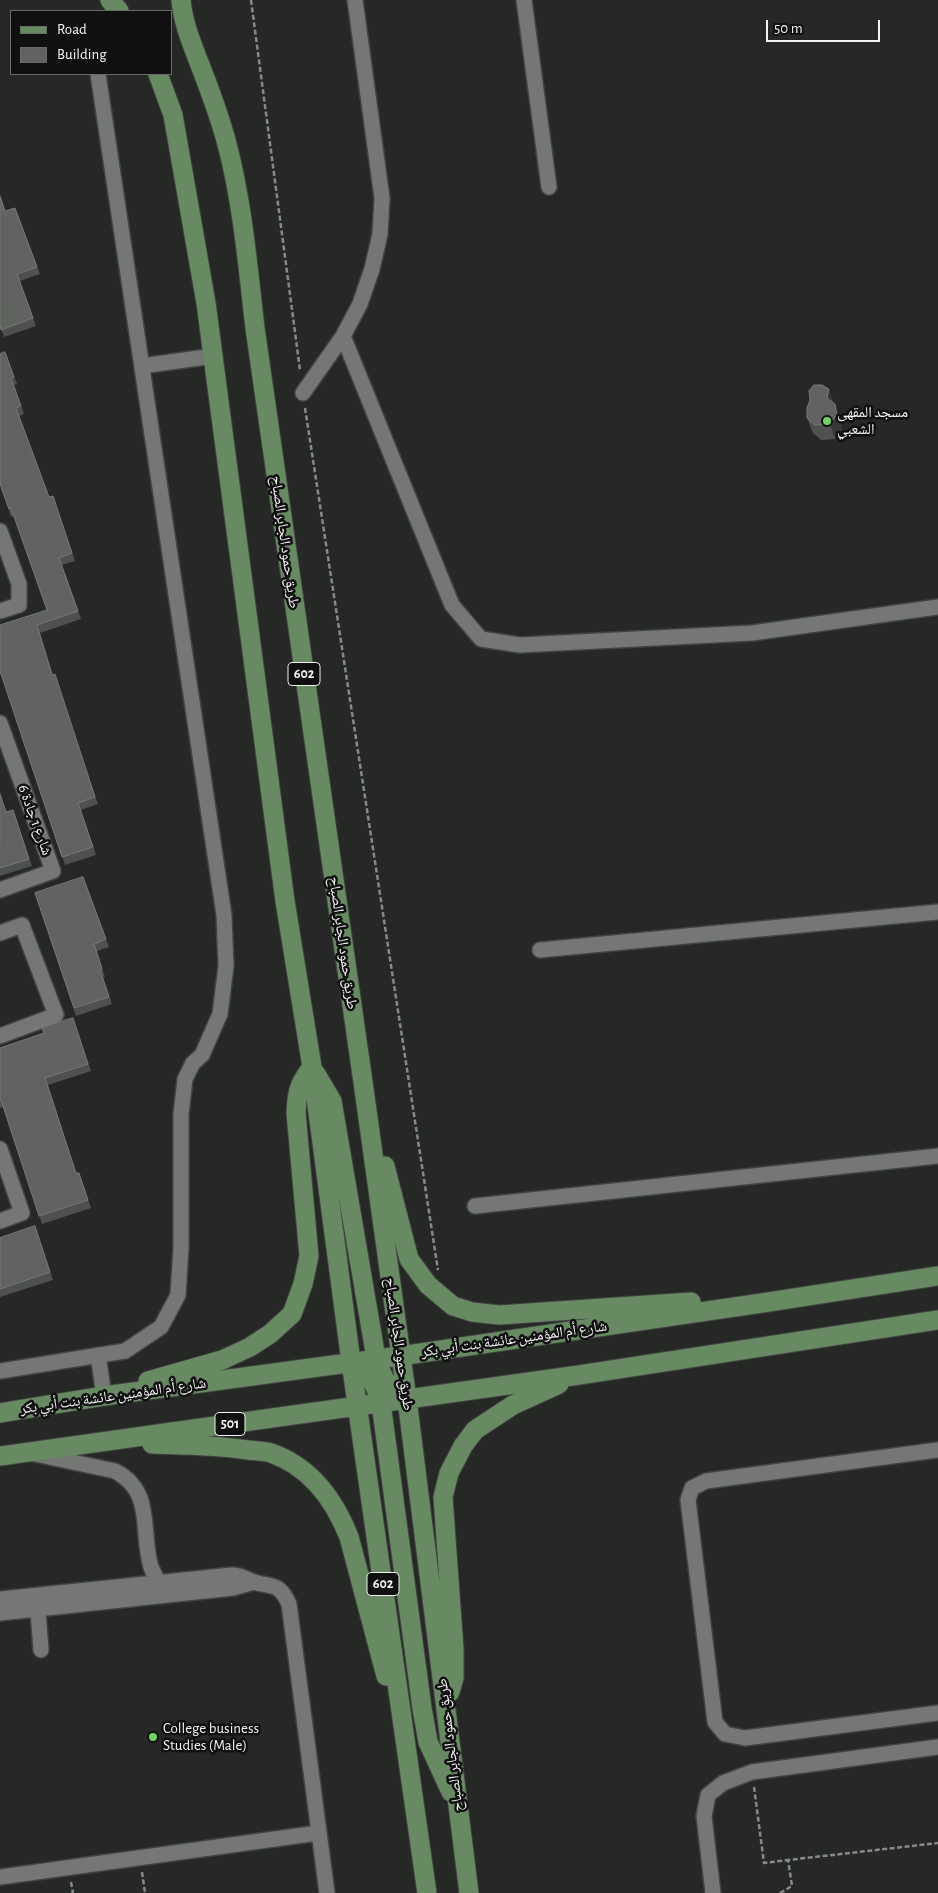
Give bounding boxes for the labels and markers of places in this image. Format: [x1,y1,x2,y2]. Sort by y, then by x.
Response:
place label: مسجد المقهى الشعبي [837,403,908,438]
marker: مسجد المقهى الشعبي [821,415,833,427]
place label: College business Studies (Male) [163,1719,259,1754]
marker: College business Studies (Male) [147,1731,159,1743]

